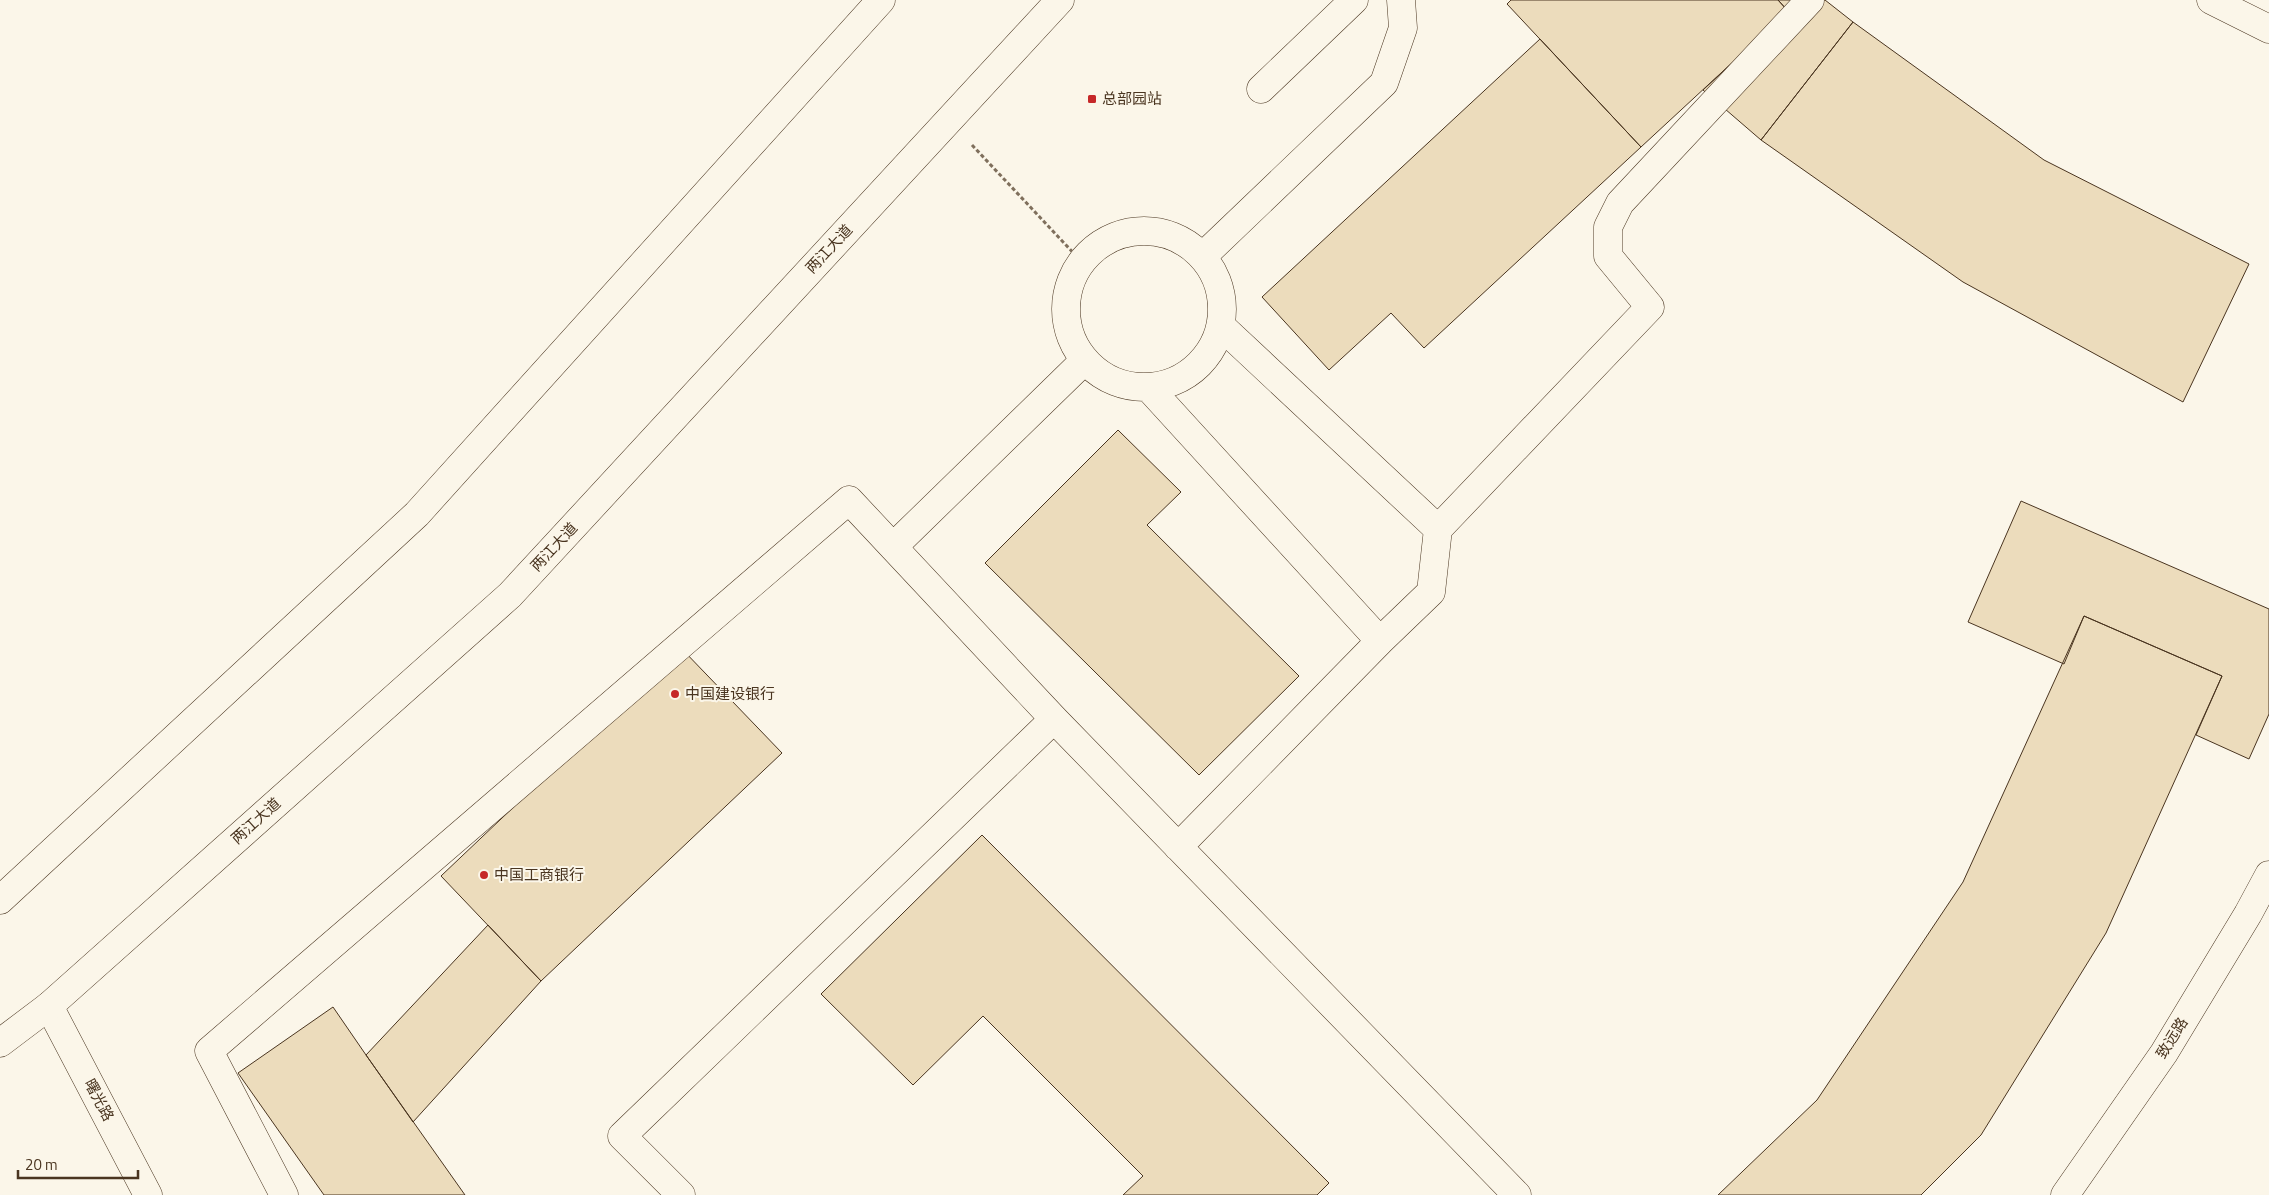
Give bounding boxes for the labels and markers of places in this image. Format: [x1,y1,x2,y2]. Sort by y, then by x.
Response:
place label: 总部园站 [1102,87,1162,110]
marker: 总部园站 [1086,93,1098,105]
place label: 中国建设银行 [685,682,775,705]
marker: 中国建设银行 [669,688,681,700]
place label: 中国工商银行 [494,863,584,886]
marker: 中国工商银行 [478,869,490,881]

